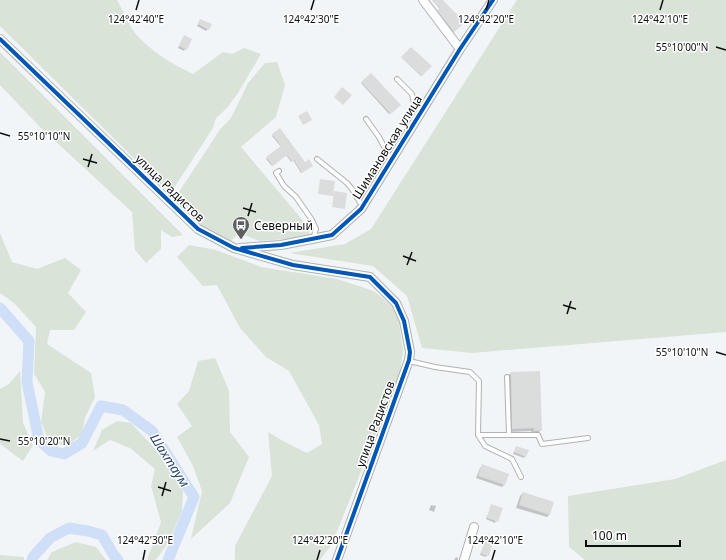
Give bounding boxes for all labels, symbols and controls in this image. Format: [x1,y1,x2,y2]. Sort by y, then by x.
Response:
text: 124°42'40"E [108,12,164,26]
text: 124°42'30"E [283,12,339,26]
text: 124°42'20"E [458,12,514,26]
text: 124°42'10"E [632,12,688,26]
text: 55°10'00"N [656,40,708,54]
street label: Шимановская улица [348,92,426,202]
text: 55°10'10"N [18,129,70,143]
street label: улица Радистов [131,150,209,226]
bus stop icon: Северный [231,215,251,240]
place label: Северный [254,217,313,234]
text: 55°10'10"N [656,345,708,359]
street label: улица Радистов [351,378,399,470]
water label: Шахтаум [146,430,194,490]
text: 55°10'20"N [18,434,70,448]
scale bar [586,522,680,548]
text: 100 m [592,527,627,544]
text: 124°42'30"E [117,533,173,547]
text: 124°42'20"E [292,533,348,547]
text: 124°42'10"E [467,533,523,547]

